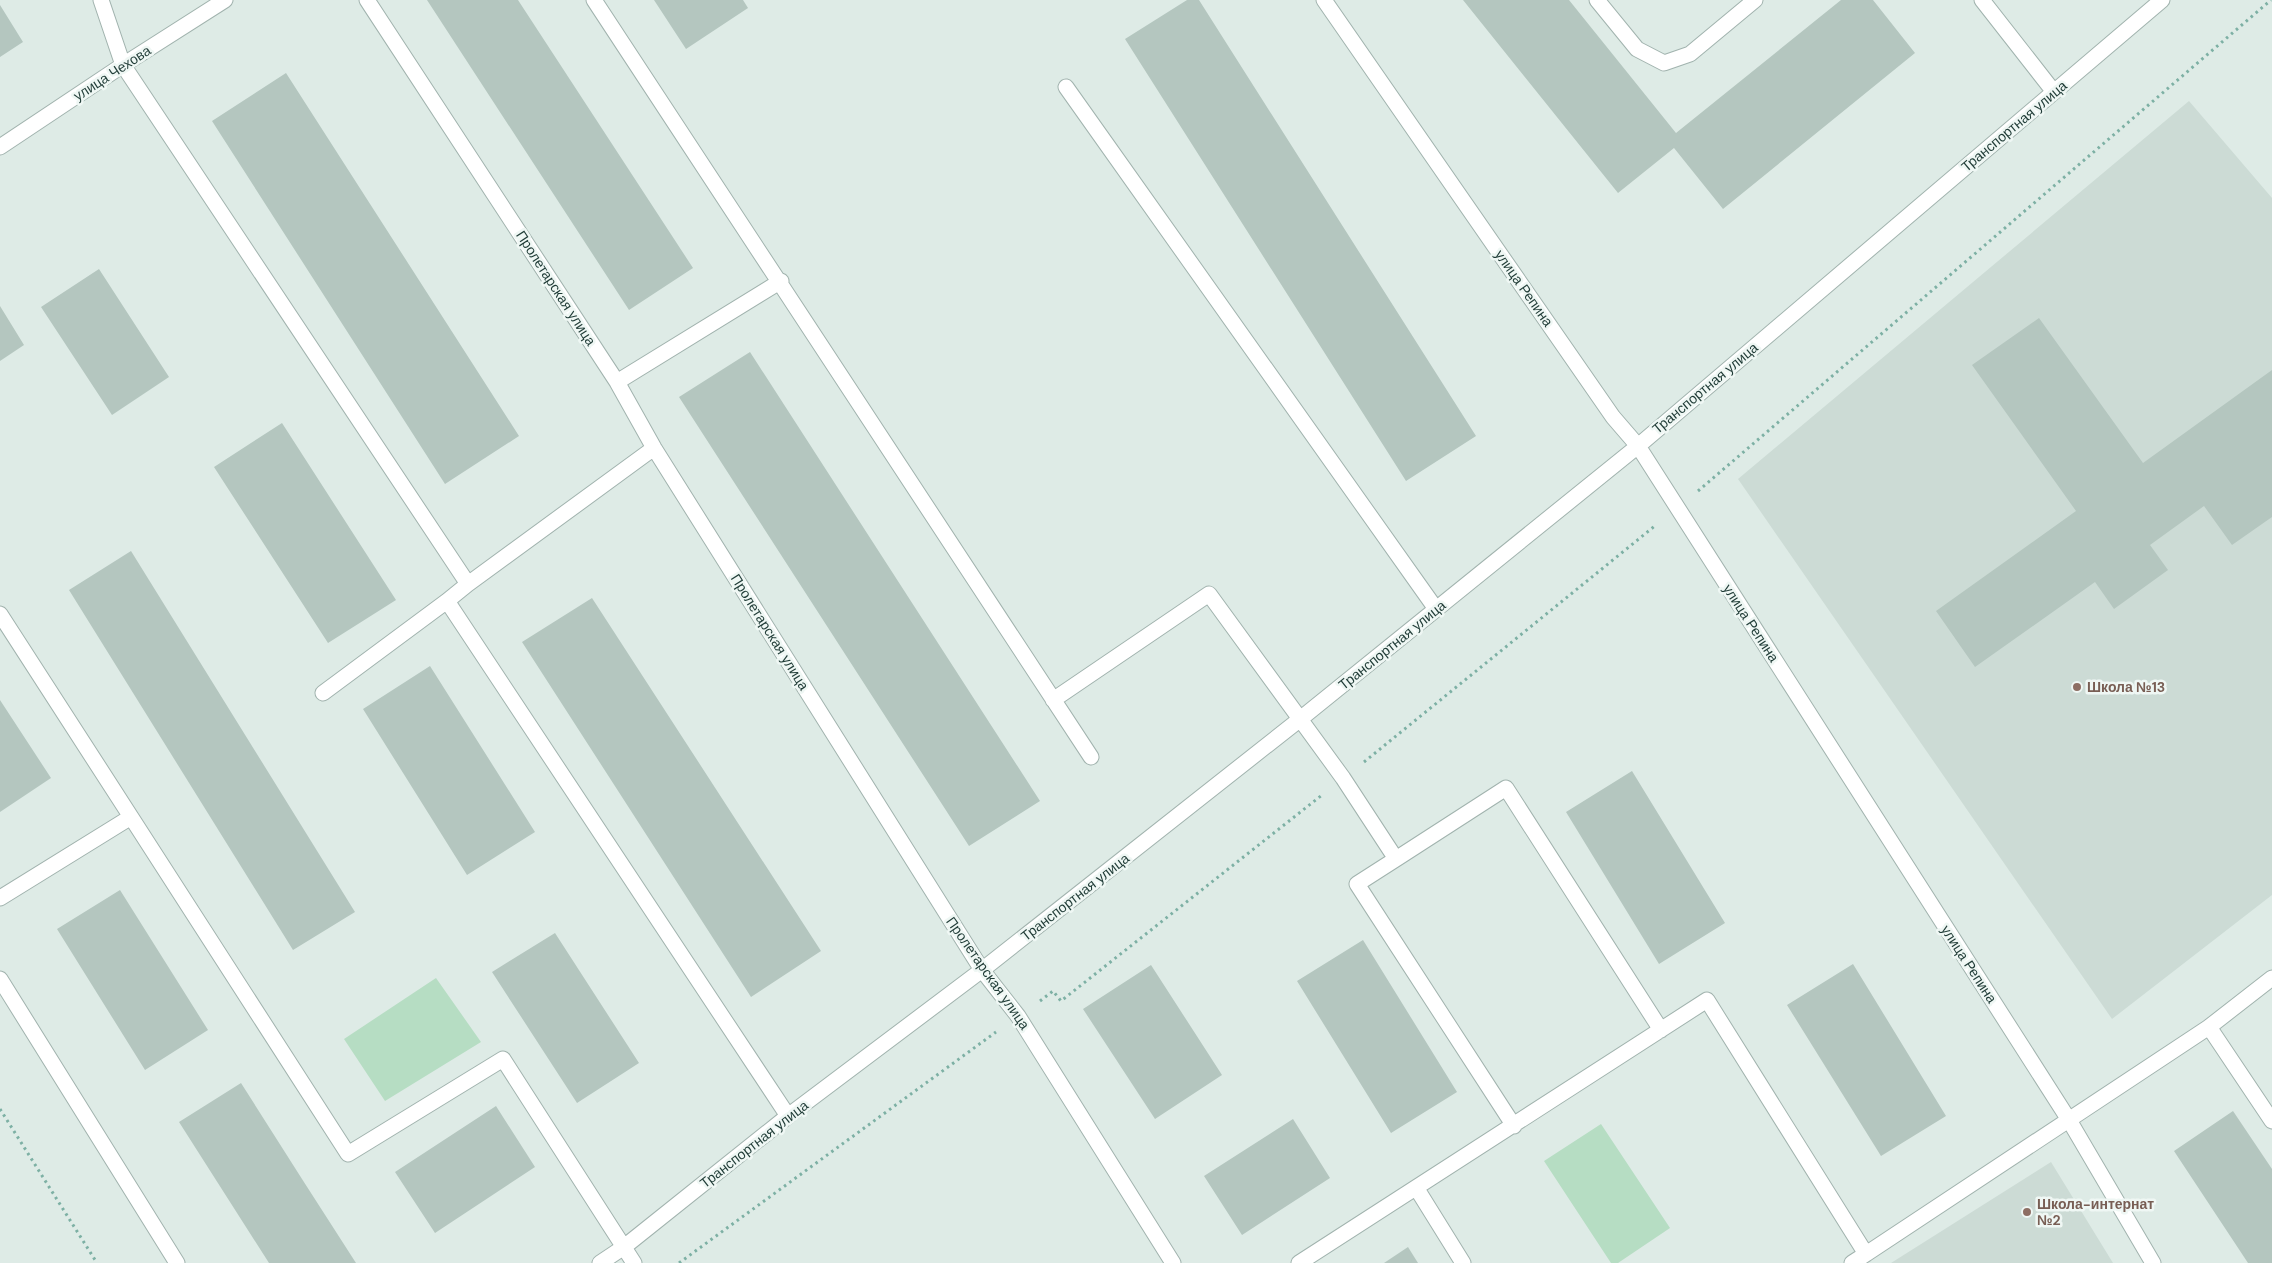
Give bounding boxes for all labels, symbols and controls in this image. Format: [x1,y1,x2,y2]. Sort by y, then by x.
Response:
street label: улица Чехова [70,41,154,105]
street label: Транспортная улица [1957,76,2071,176]
street label: Пролетарская улица [512,227,600,349]
street label: улица Репина [1491,246,1557,330]
street label: Транспортная улица [1648,338,1762,438]
street label: Пролетарская улица [727,571,813,694]
street label: улица Репина [1719,581,1783,666]
street label: Транспортная улица [1335,596,1449,694]
place label: Школа №13 [2087,678,2165,696]
marker: Школа №13 [2071,681,2083,693]
street label: Транспортная улица [1017,849,1133,945]
street label: Пролетарская улица [942,913,1034,1033]
street label: улица Репина [1937,922,2001,1007]
street label: Транспортная улица [696,1096,812,1192]
place label: Школа-интернат №2 [2037,1195,2154,1229]
marker: Школа-интернат №2 [2021,1206,2033,1218]

